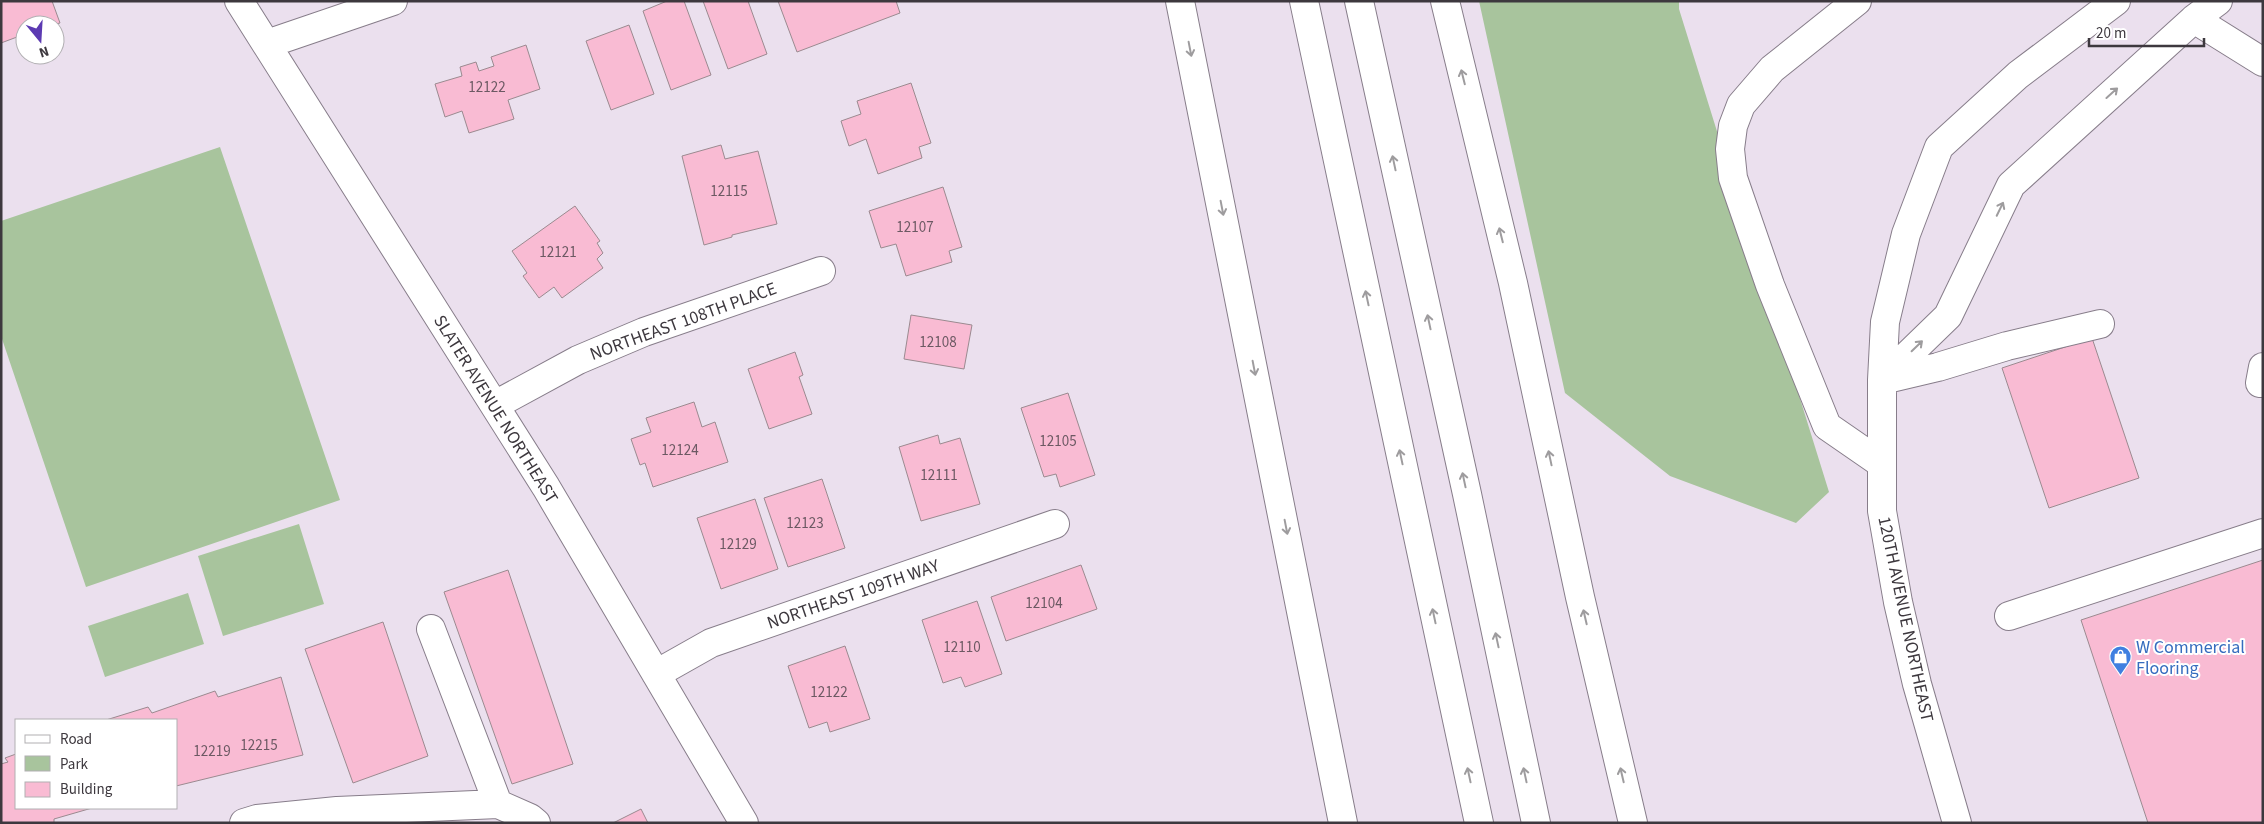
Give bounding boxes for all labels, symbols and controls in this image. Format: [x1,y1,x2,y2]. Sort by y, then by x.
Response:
north arrow [15,15,65,65]
scale bar [2089,15,2204,47]
text: 20 m [2096,23,2126,44]
text: N [36,40,51,62]
one-way arrow [1185,41,1195,57]
one-way arrow [1458,70,1467,86]
house number: 12122 [468,77,506,98]
one-way arrow [2105,88,2118,99]
one-way arrow [1389,155,1398,171]
house number: 12115 [710,181,748,202]
one-way arrow [1217,200,1227,216]
one-way arrow [1995,202,2005,217]
house number: 12107 [896,217,934,238]
one-way arrow [1496,228,1505,244]
house number: 12121 [539,242,577,263]
street label: NORTHEAST 108TH PLACE [586,276,780,367]
one-way arrow [1362,291,1371,307]
street label: SLATER AVENUE NORTHEAST [427,310,564,509]
one-way arrow [1424,314,1433,330]
house number: 12108 [919,332,957,353]
one-way arrow [1911,340,1923,352]
one-way arrow [1249,359,1259,375]
house number: 12105 [1039,431,1077,452]
house number: 12124 [661,440,699,461]
one-way arrow [1395,450,1405,466]
one-way arrow [1545,451,1554,467]
house number: 12111 [920,465,958,486]
one-way arrow [1459,473,1468,489]
house number: 12123 [786,513,824,534]
street label: 120TH AVENUE NORTHEAST [1871,514,1940,725]
one-way arrow [1281,519,1291,535]
house number: 12129 [719,534,757,555]
street label: NORTHEAST 109TH WAY [764,553,943,636]
house number: 12104 [1025,593,1063,614]
one-way arrow [1429,609,1438,625]
one-way arrow [1580,610,1589,626]
one-way arrow [1492,632,1501,648]
place label: W Commercial Flooring [2136,635,2245,681]
house number: 12110 [943,637,981,658]
shop icon: W Commercial Flooring [2108,645,2132,676]
house number: 12122 [810,682,848,703]
legend [15,719,178,809]
text: Road [60,729,92,750]
house number: 12215 [240,735,278,756]
house number: 12219 [193,741,231,762]
text: Park [60,754,89,775]
one-way arrow [1463,768,1473,784]
one-way arrow [1520,768,1530,784]
one-way arrow [1617,768,1626,784]
text: Building [60,779,113,800]

